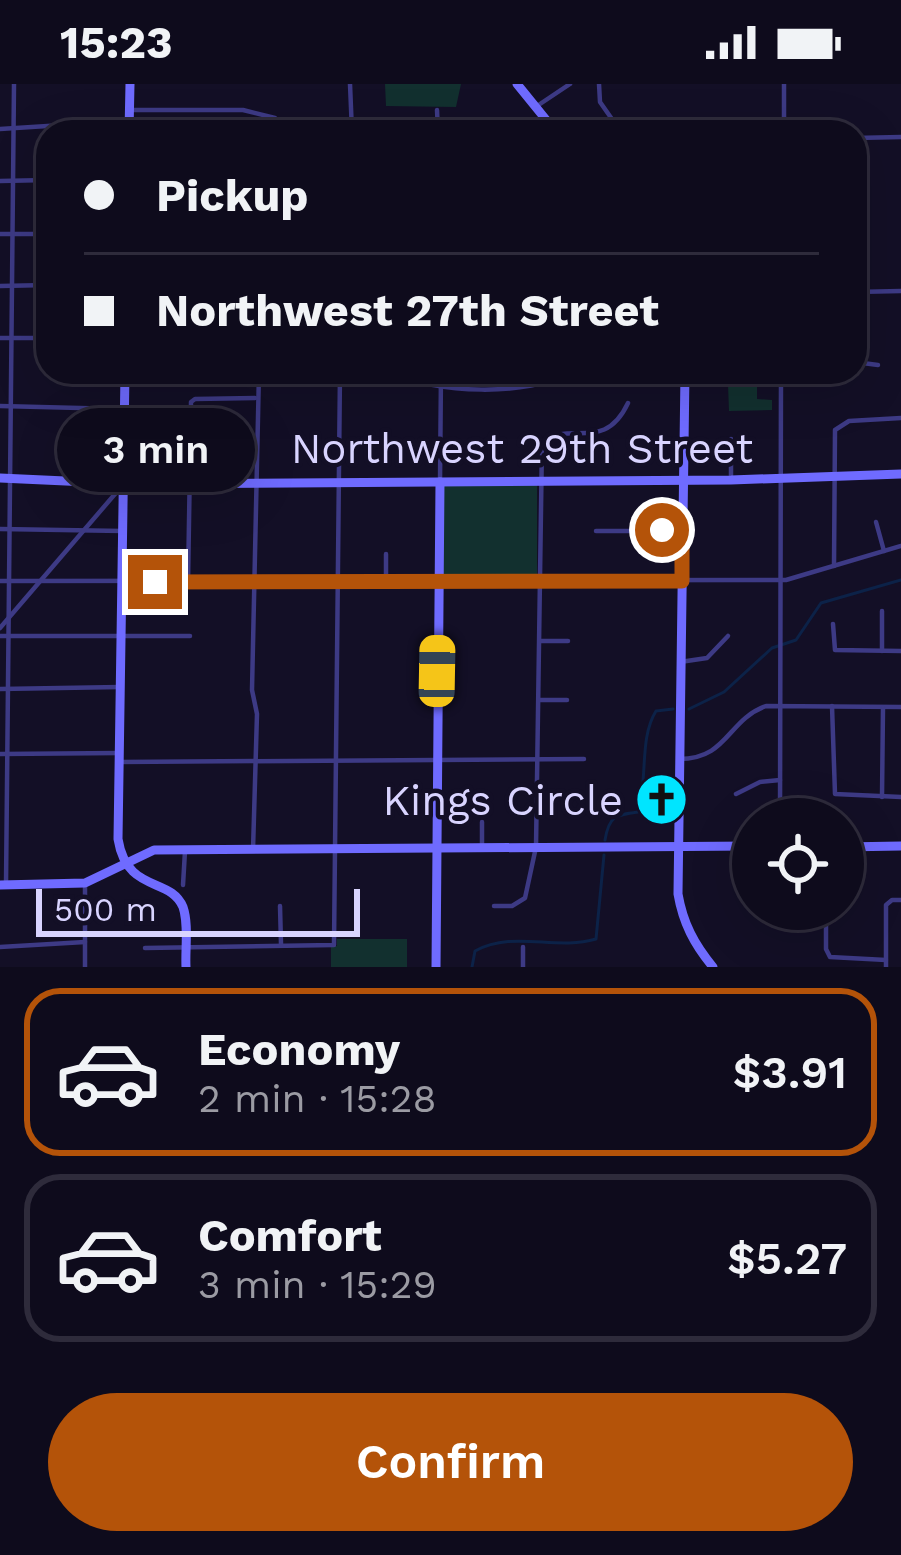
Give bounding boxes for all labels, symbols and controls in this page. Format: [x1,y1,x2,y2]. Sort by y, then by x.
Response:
text: 15:23 [60,16,173,69]
text: Pickup [156,169,308,222]
text: Northwest 27th Street [156,284,659,337]
callout: 3 min [56,408,254,492]
street label: Northwest 29th Street [291,424,753,473]
text: 3 min [103,427,209,472]
route start [635,503,689,557]
route end [128,555,182,609]
car [418,635,456,707]
church icon: Kings Circle [634,772,690,828]
place label: Kings Circle [382,776,623,825]
map controls [732,798,864,930]
button: locate [732,798,864,930]
scale bar [36,883,360,936]
text: 500 m [54,890,157,929]
icon: car [54,1018,162,1126]
text: Economy [198,1023,400,1076]
text: $3.91 [733,1046,847,1099]
text: 2 min · 15:28 [198,1076,437,1121]
icon: car [54,1204,162,1312]
text: Comfort [198,1209,382,1262]
text: $5.27 [727,1232,847,1285]
text: 3 min · 15:29 [198,1262,437,1307]
button: Confirm [48,1393,853,1531]

